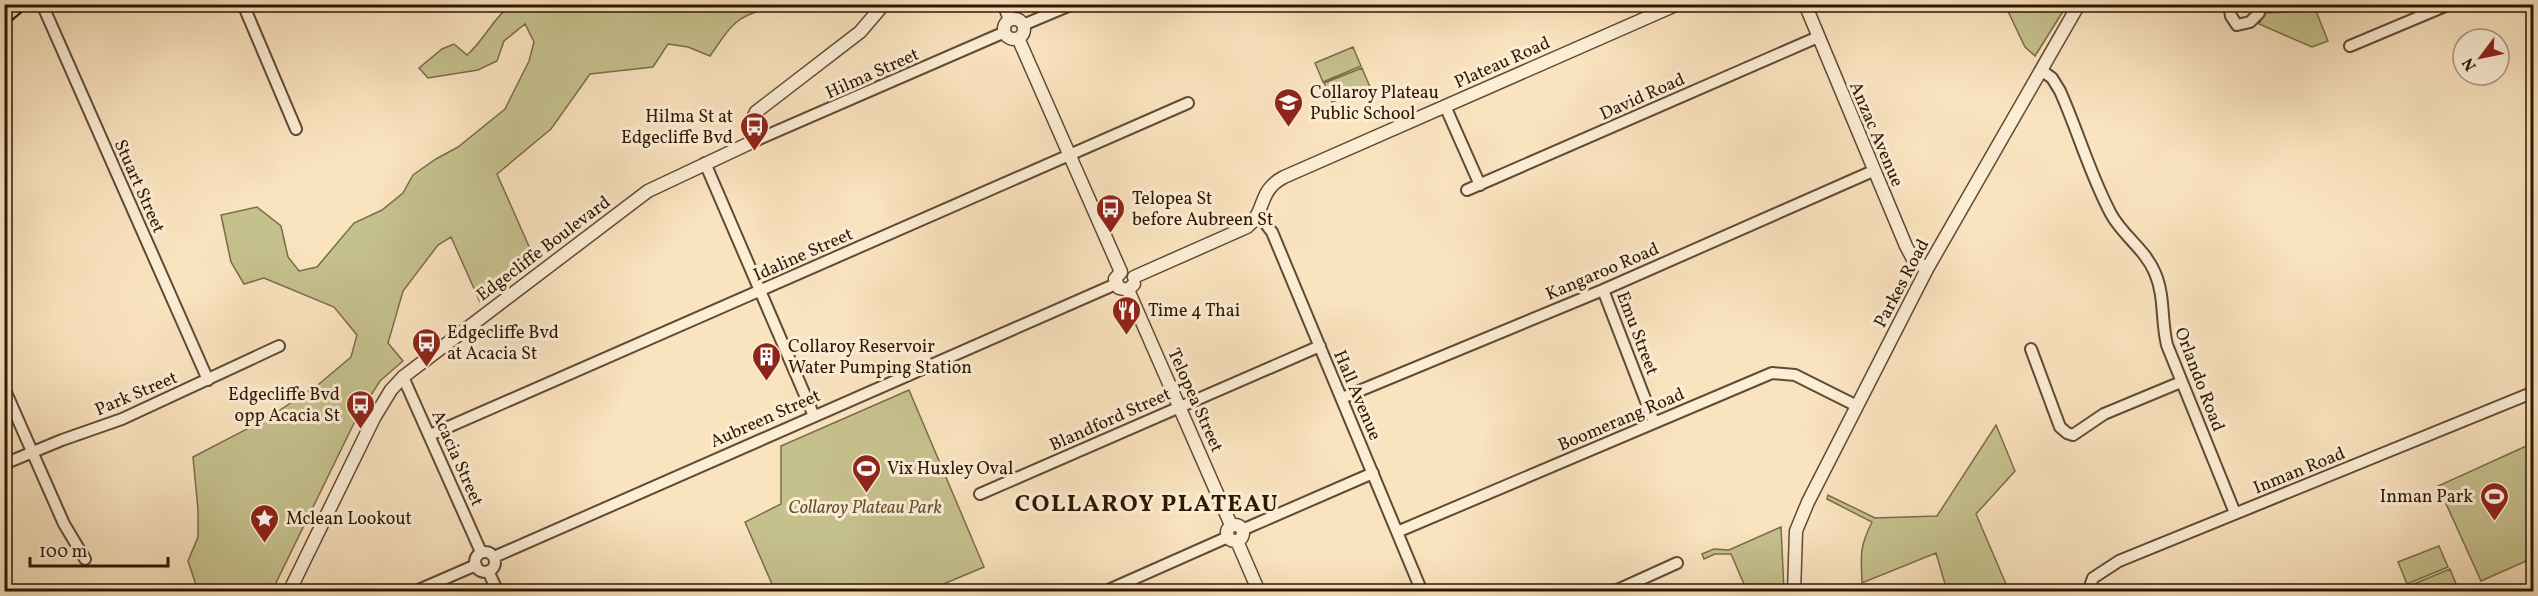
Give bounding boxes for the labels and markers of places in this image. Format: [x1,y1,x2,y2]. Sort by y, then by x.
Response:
place label: Collaroy Plateau Public School [1310,81,1439,127]
school or university icon: Collaroy Plateau Public School [1273,86,1305,128]
place label: Hilma St at Edgecliffe Bvd [621,105,733,151]
bus stop icon: Hilma St at Edgecliffe Bvd [738,110,770,152]
place label: Telopea St before Aubreen St [1132,187,1273,233]
bus stop icon: Telopea St before Aubreen St [1095,192,1127,234]
restaurant icon: Time 4 Thai [1111,294,1143,336]
place label: Time 4 Thai [1148,299,1240,324]
place label: Edgecliffe Bvd at Acacia St [447,321,559,367]
bus stop icon: Edgecliffe Bvd at Acacia St [410,326,442,368]
place label: Collaroy Reservoir Water Pumping Station [788,335,972,381]
building icon: Collaroy Reservoir Water Pumping Station [751,340,783,382]
place label: Edgecliffe Bvd opp Acacia St [228,383,340,429]
bus stop icon: Edgecliffe Bvd opp Acacia St [345,388,377,430]
sports icon: Vix Huxley Oval [850,452,882,494]
place label: Vix Huxley Oval [887,457,1013,482]
sports icon: Inman Park [2478,480,2510,522]
place label: Inman Park [2380,485,2473,510]
place icon: Mclean Lookout [249,502,281,544]
place label: Mclean Lookout [286,507,412,532]

